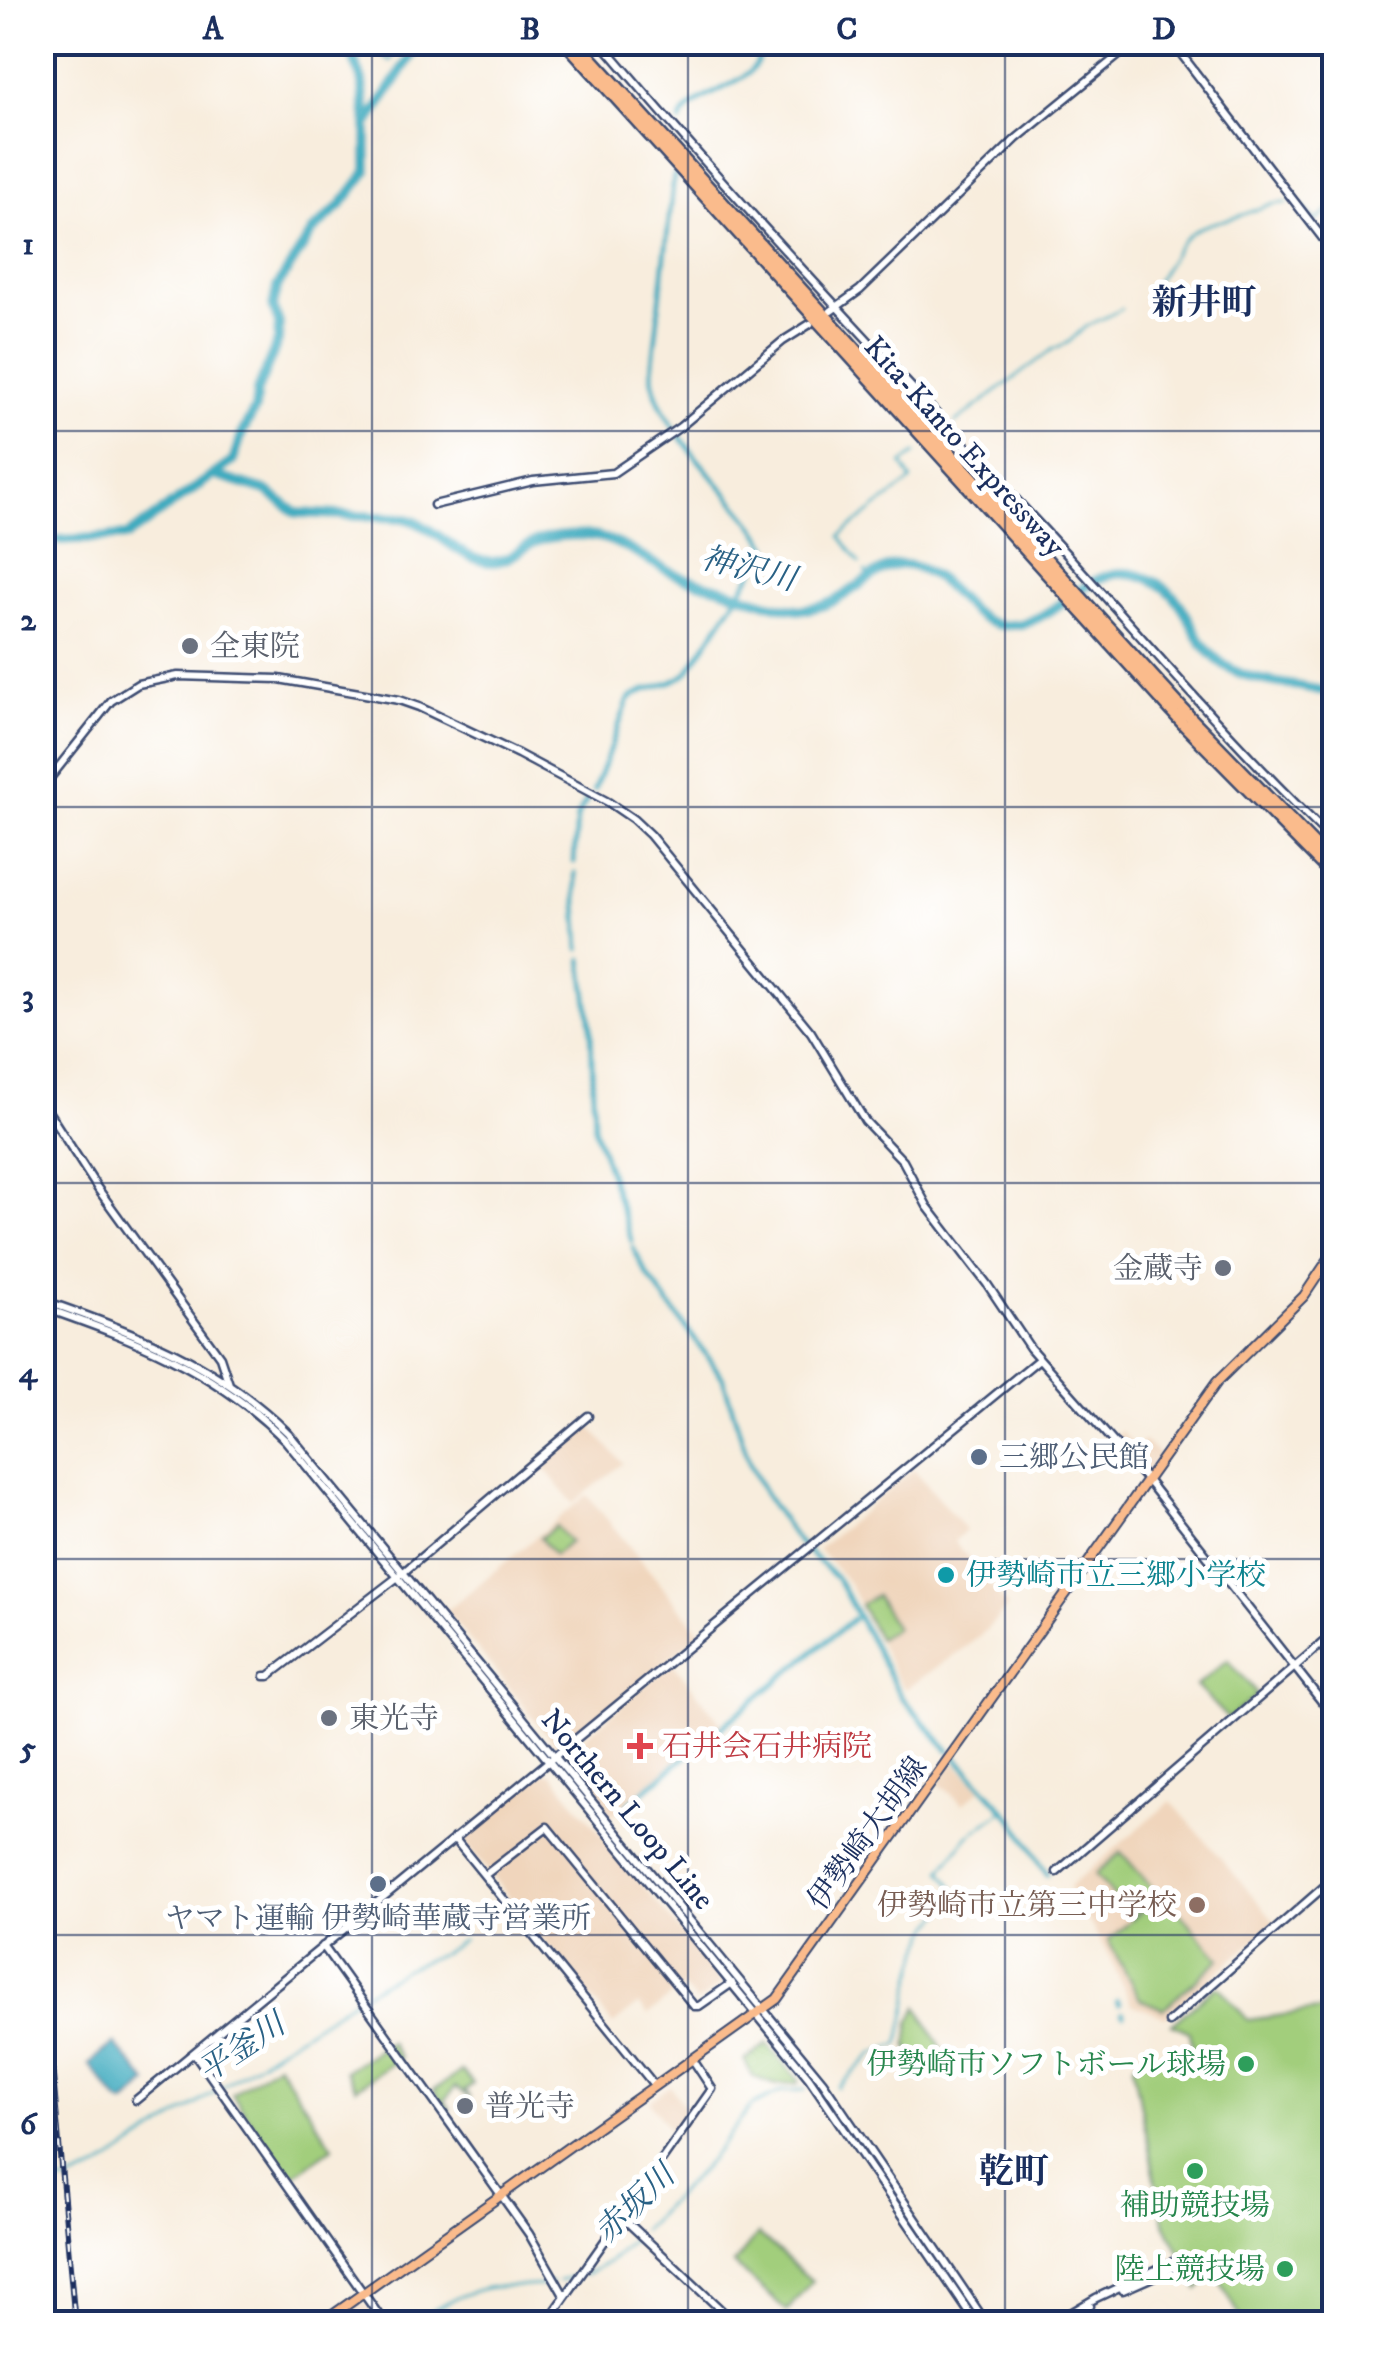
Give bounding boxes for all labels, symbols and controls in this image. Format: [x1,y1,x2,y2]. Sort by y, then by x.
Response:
text: A [202,10,225,50]
text: B [520,10,540,50]
text: C [836,10,858,50]
text: D [1152,10,1176,50]
text: 1 [22,225,34,265]
district label: 新井町 [1151,282,1257,326]
street label: Kita-Kanto Expressway [855,329,1073,565]
water label: 神沢川 [697,539,803,602]
text: 2 [20,601,36,641]
place label: 全東院 [210,629,300,666]
marker: 全東院 [179,635,201,657]
text: 3 [22,977,34,1017]
place label: 金蔵寺 [1113,1251,1203,1288]
marker: 金蔵寺 [1212,1257,1234,1279]
text: 4 [19,1353,39,1393]
place label: 三郷公民館 [999,1440,1149,1477]
marker: 三郷公民館 [968,1446,990,1468]
place label: 伊勢崎市立三郷小学校 [966,1558,1266,1595]
marker: 伊勢崎市立三郷小学校 [935,1564,957,1586]
place label: 東光寺 [349,1701,439,1738]
street label: Northern Loop Line [532,1702,721,1918]
marker: 東光寺 [318,1707,340,1729]
text: 5 [19,1729,36,1769]
place label: 石井会石井病院 [662,1729,872,1766]
marker: 石井会石井病院 [627,1733,653,1759]
street label: 伊勢崎大胡線 [800,1750,936,1918]
marker: ヤマト運輸 伊勢崎華蔵寺営業所 [367,1873,389,1895]
place label: 伊勢崎市立第三中学校 [877,1888,1177,1925]
marker: 伊勢崎市立第三中学校 [1186,1894,1208,1916]
place label: ヤマト運輸 伊勢崎華蔵寺営業所 [165,1901,591,1938]
water label: 平釜川 [191,2004,296,2092]
place label: 伊勢崎市ソフトボール球場 [867,2047,1226,2084]
marker: 伊勢崎市ソフトボール球場 [1235,2053,1257,2075]
place label: 普光寺 [485,2089,575,2126]
marker: 普光寺 [454,2095,476,2117]
text: 6 [20,2105,39,2145]
district label: 乾町 [979,2151,1049,2195]
water label: 赤坂川 [587,2155,686,2252]
marker: 補助競技場 [1184,2160,1206,2182]
place label: 補助競技場 [1120,2188,1270,2225]
place label: 陸上競技場 [1115,2252,1265,2289]
marker: 陸上競技場 [1274,2258,1296,2280]

